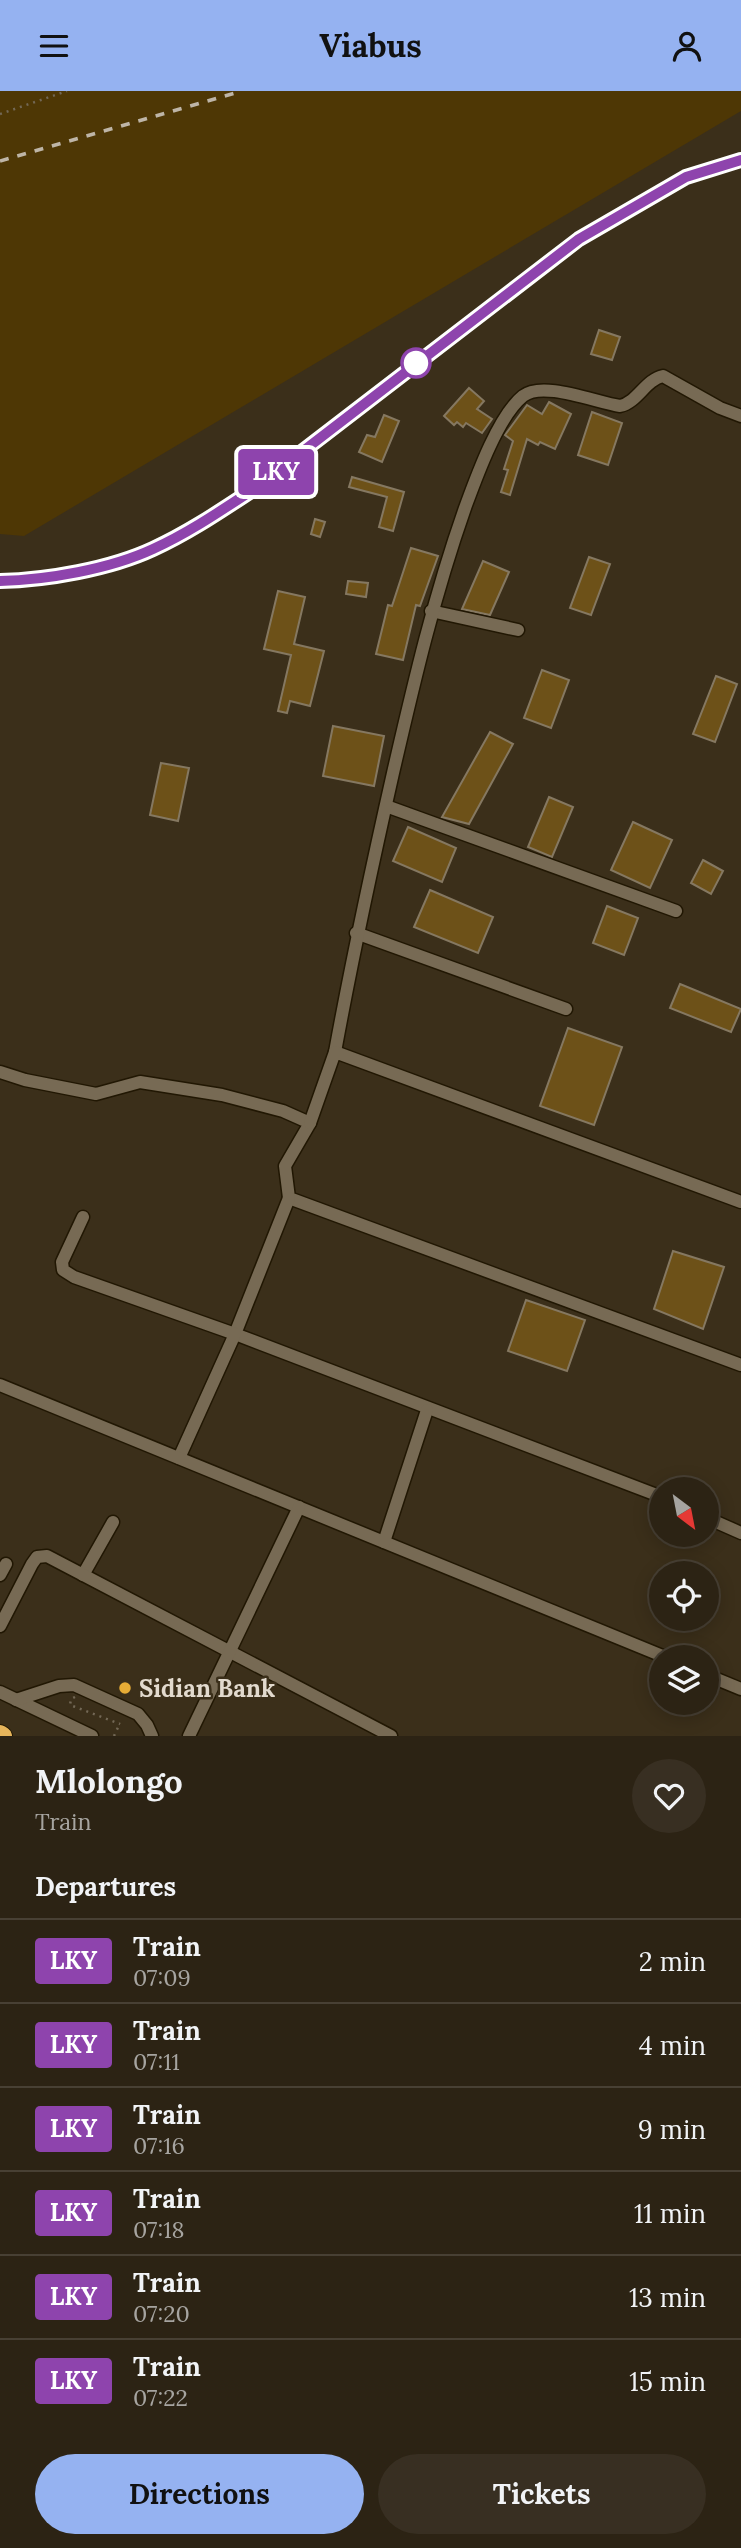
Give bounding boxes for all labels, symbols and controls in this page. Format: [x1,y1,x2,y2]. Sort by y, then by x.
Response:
text: Viabus [319,25,422,66]
icon: menu [35,27,73,65]
icon: person [668,27,706,65]
unlabelled marker [401,348,431,378]
line badge: LKY [236,449,316,495]
text: LKY [252,456,300,487]
north arrow [649,1477,719,1547]
map controls [649,1477,719,1715]
button: locate [649,1561,719,1631]
button: layers [649,1645,719,1715]
place label: Sidian Bank [139,1673,275,1704]
marker: Sidian Bank [117,1680,133,1696]
button: heart [632,1759,706,1833]
text: Mlolongo [35,1760,183,1802]
text: Train [35,1807,91,1836]
text: Departures [35,1870,176,1903]
text: Train [133,1930,201,1963]
text: LKY [50,1945,97,1976]
text: 2 min [639,1945,706,1978]
text: 07:09 [133,1963,191,1992]
text: Train [133,2014,201,2047]
text: LKY [50,2029,97,2060]
text: 4 min [639,2029,706,2062]
text: 07:11 [133,2047,180,2076]
text: Train [133,2098,201,2131]
text: LKY [50,2113,97,2144]
text: 9 min [638,2113,706,2146]
text: 07:16 [133,2131,185,2160]
text: Train [133,2182,201,2215]
text: LKY [50,2197,97,2228]
text: 11 min [634,2197,706,2230]
text: 07:18 [133,2215,184,2244]
text: Train [133,2266,201,2299]
text: LKY [50,2281,97,2312]
text: 13 min [629,2281,706,2314]
text: 07:20 [133,2299,190,2328]
text: Train [133,2350,201,2383]
text: LKY [50,2365,97,2396]
text: 15 min [629,2365,706,2398]
text: 07:22 [133,2383,188,2412]
button: Directions [35,2454,364,2534]
button: Tickets [378,2454,706,2534]

